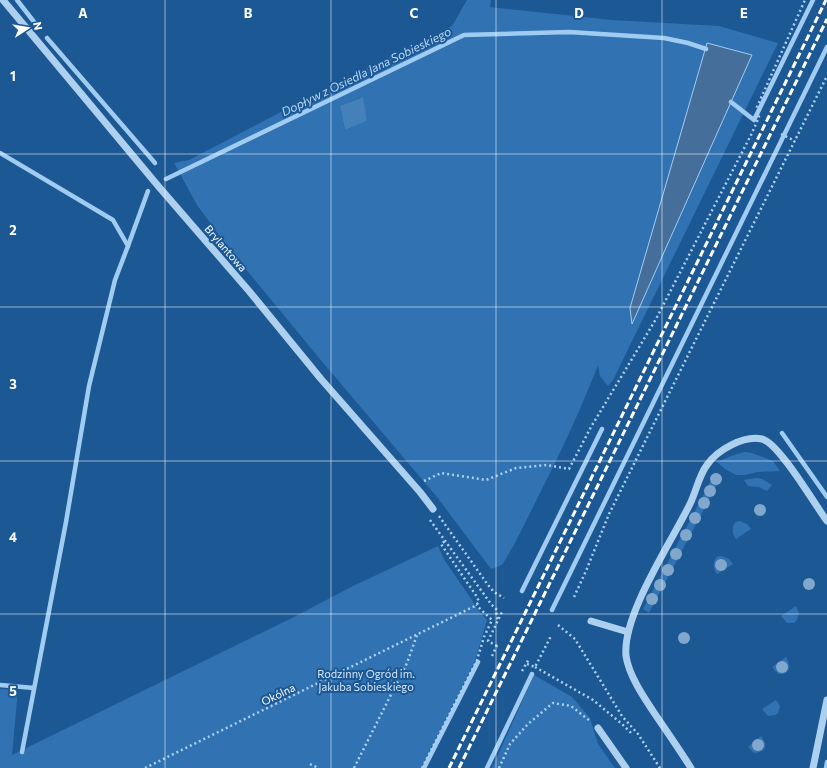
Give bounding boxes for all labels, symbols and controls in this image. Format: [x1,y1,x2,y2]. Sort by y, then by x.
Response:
text: A [78,5,88,21]
text: B [244,5,253,21]
text: C [410,5,419,21]
text: D [574,5,584,21]
text: E [740,5,748,21]
north arrow [8,8,48,48]
text: N [31,20,45,31]
water label: Dopływ z Osiedla Jana Sobieskiego [279,24,454,119]
text: 1 [10,68,16,84]
text: 2 [9,222,17,238]
street label: Brylantowa [202,222,250,274]
text: 3 [9,376,17,392]
text: 4 [9,529,17,545]
park label: Rodzinny Ogród im. Jakuba Sobieskiego [317,667,415,694]
street label: Okólna [259,680,297,708]
text: 5 [9,683,17,699]

